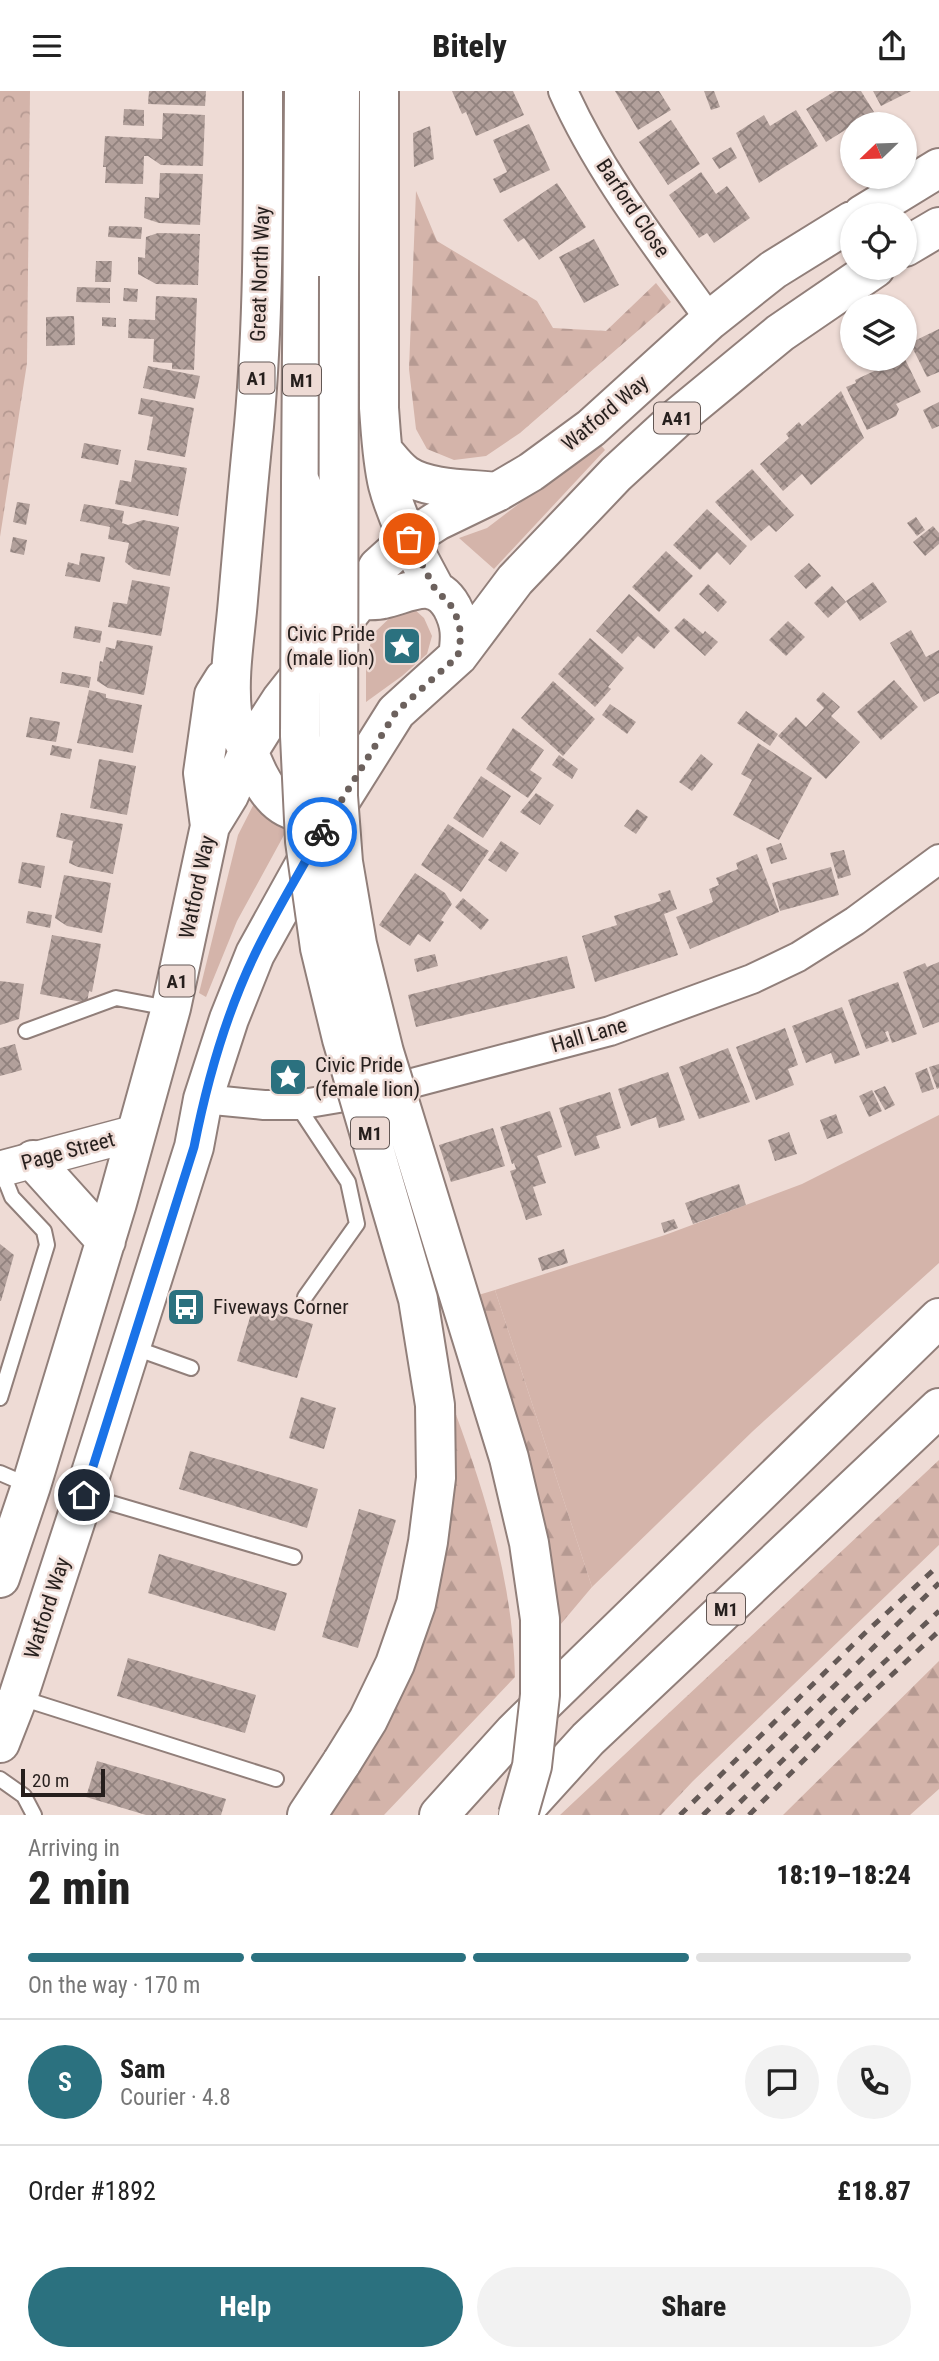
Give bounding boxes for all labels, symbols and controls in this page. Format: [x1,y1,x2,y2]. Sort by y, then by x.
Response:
icon: menu [28,27,66,65]
text: Bitely [432,27,507,65]
icon: share [873,27,911,65]
north arrow [840,112,917,189]
map controls [840,112,917,371]
street label: Barford Close [591,154,675,262]
button: locate [840,203,917,280]
street label: Great North Way [246,206,274,342]
button: layers [840,294,917,371]
road number: A1 [240,363,274,393]
road number: M1 [283,365,321,395]
street label: Watford Way [557,370,653,456]
road number: A41 [654,403,700,433]
pin [379,509,439,569]
icon: bag [390,520,428,558]
place label: Civic Pride (male lion) [286,622,375,670]
place icon: Civic Pride (male lion) [381,625,423,667]
courier [287,797,357,867]
icon: bike [303,813,341,851]
street label: Watford Way [174,833,220,941]
road number: A1 [160,965,194,997]
street label: Hall Lane [548,1013,630,1057]
place label: Civic Pride (female lion) [315,1053,420,1101]
place icon: Civic Pride (female lion) [267,1056,309,1098]
road number: M1 [351,1117,389,1149]
street label: Page Street [19,1127,117,1175]
bus stop icon: Fiveways Corner [165,1286,207,1328]
place label: Fiveways Corner [213,1295,349,1319]
pin [54,1465,114,1525]
icon: home [65,1476,103,1514]
street label: Watford Way [19,1554,75,1662]
road number: M1 [707,1593,745,1625]
scale bar [21,1766,105,1798]
text: 20 m [32,1769,69,1792]
text: Arriving in [28,1835,120,1862]
text: 18:19–18:24 [777,1860,911,1890]
text: 2 min [28,1861,131,1915]
text: On the way · 170 m [28,1972,200,1999]
button: chat [745,2045,819,2119]
button: phone [837,2045,911,2119]
text: Sam [120,2054,166,2084]
text: S [58,2067,72,2097]
text: Courier · 4.8 [120,2084,231,2111]
text: Order #1892 [28,2176,156,2206]
text: £18.87 [837,2176,911,2206]
button: Help [28,2267,463,2347]
button: Share [477,2267,911,2347]

